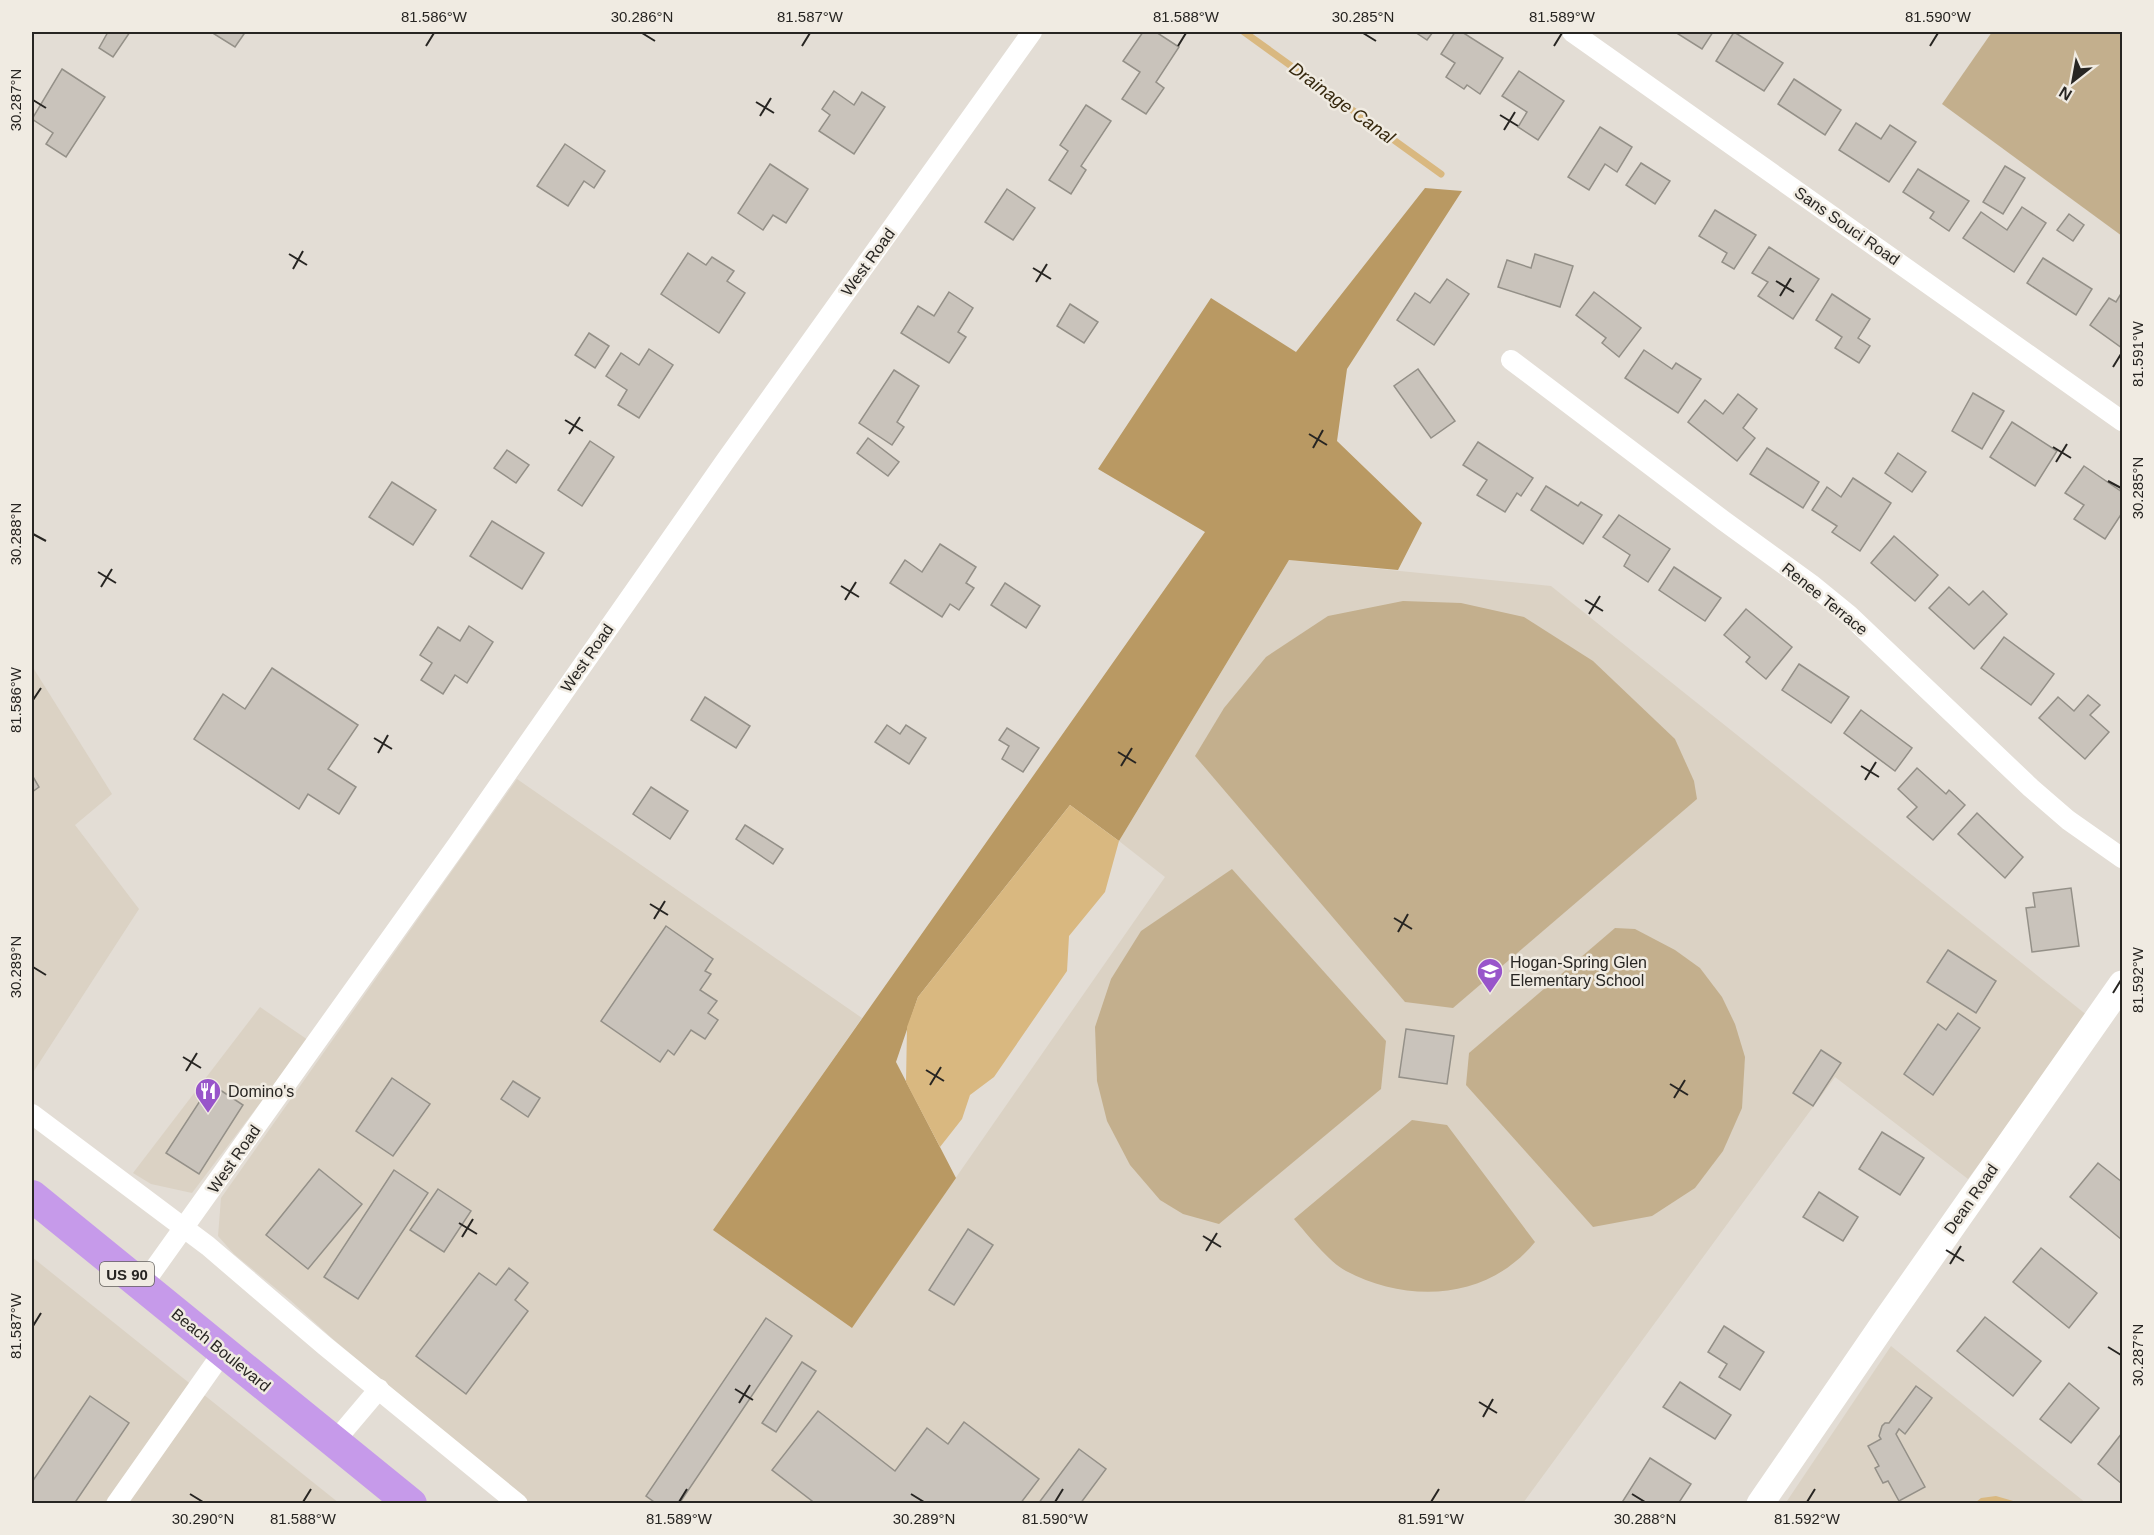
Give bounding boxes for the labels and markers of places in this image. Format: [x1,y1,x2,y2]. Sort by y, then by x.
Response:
place label: Hogan-Spring Glen Elementary School [1510,954,1647,989]
school or university icon: Hogan-Spring Glen Elementary School [1475,956,1505,994]
restaurant icon: Domino's [193,1076,223,1114]
place label: Domino's [228,1083,294,1100]

